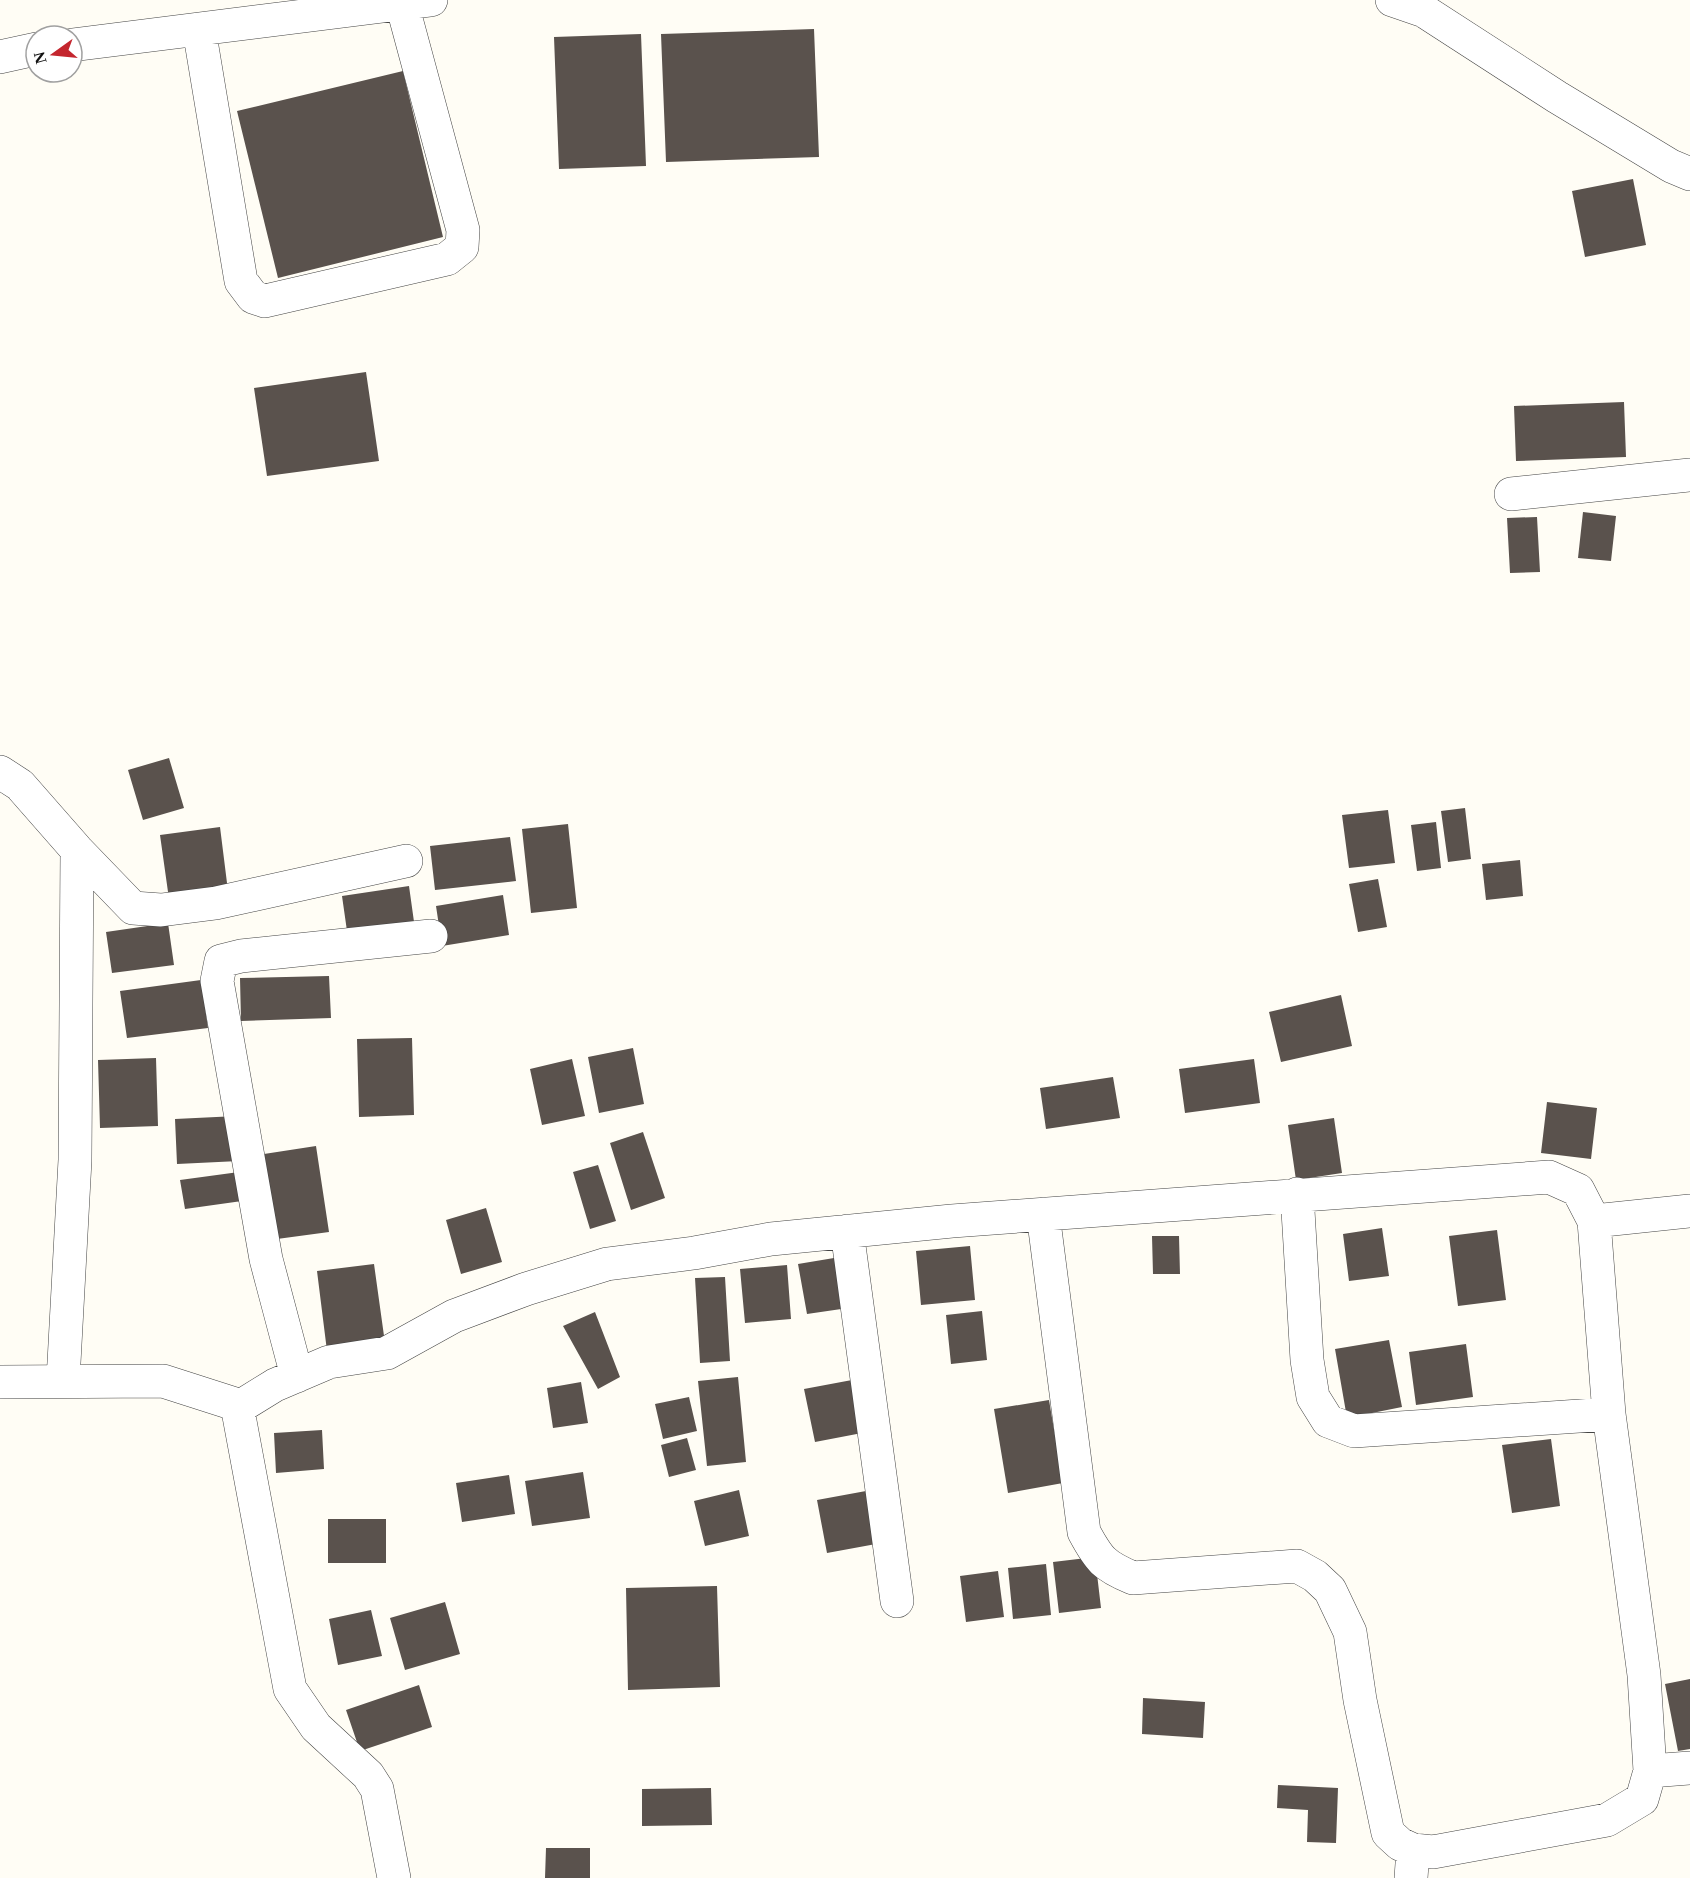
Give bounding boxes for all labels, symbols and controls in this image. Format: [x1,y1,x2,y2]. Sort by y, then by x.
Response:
north arrow [24,24,84,84]
text: N [30,50,50,66]

